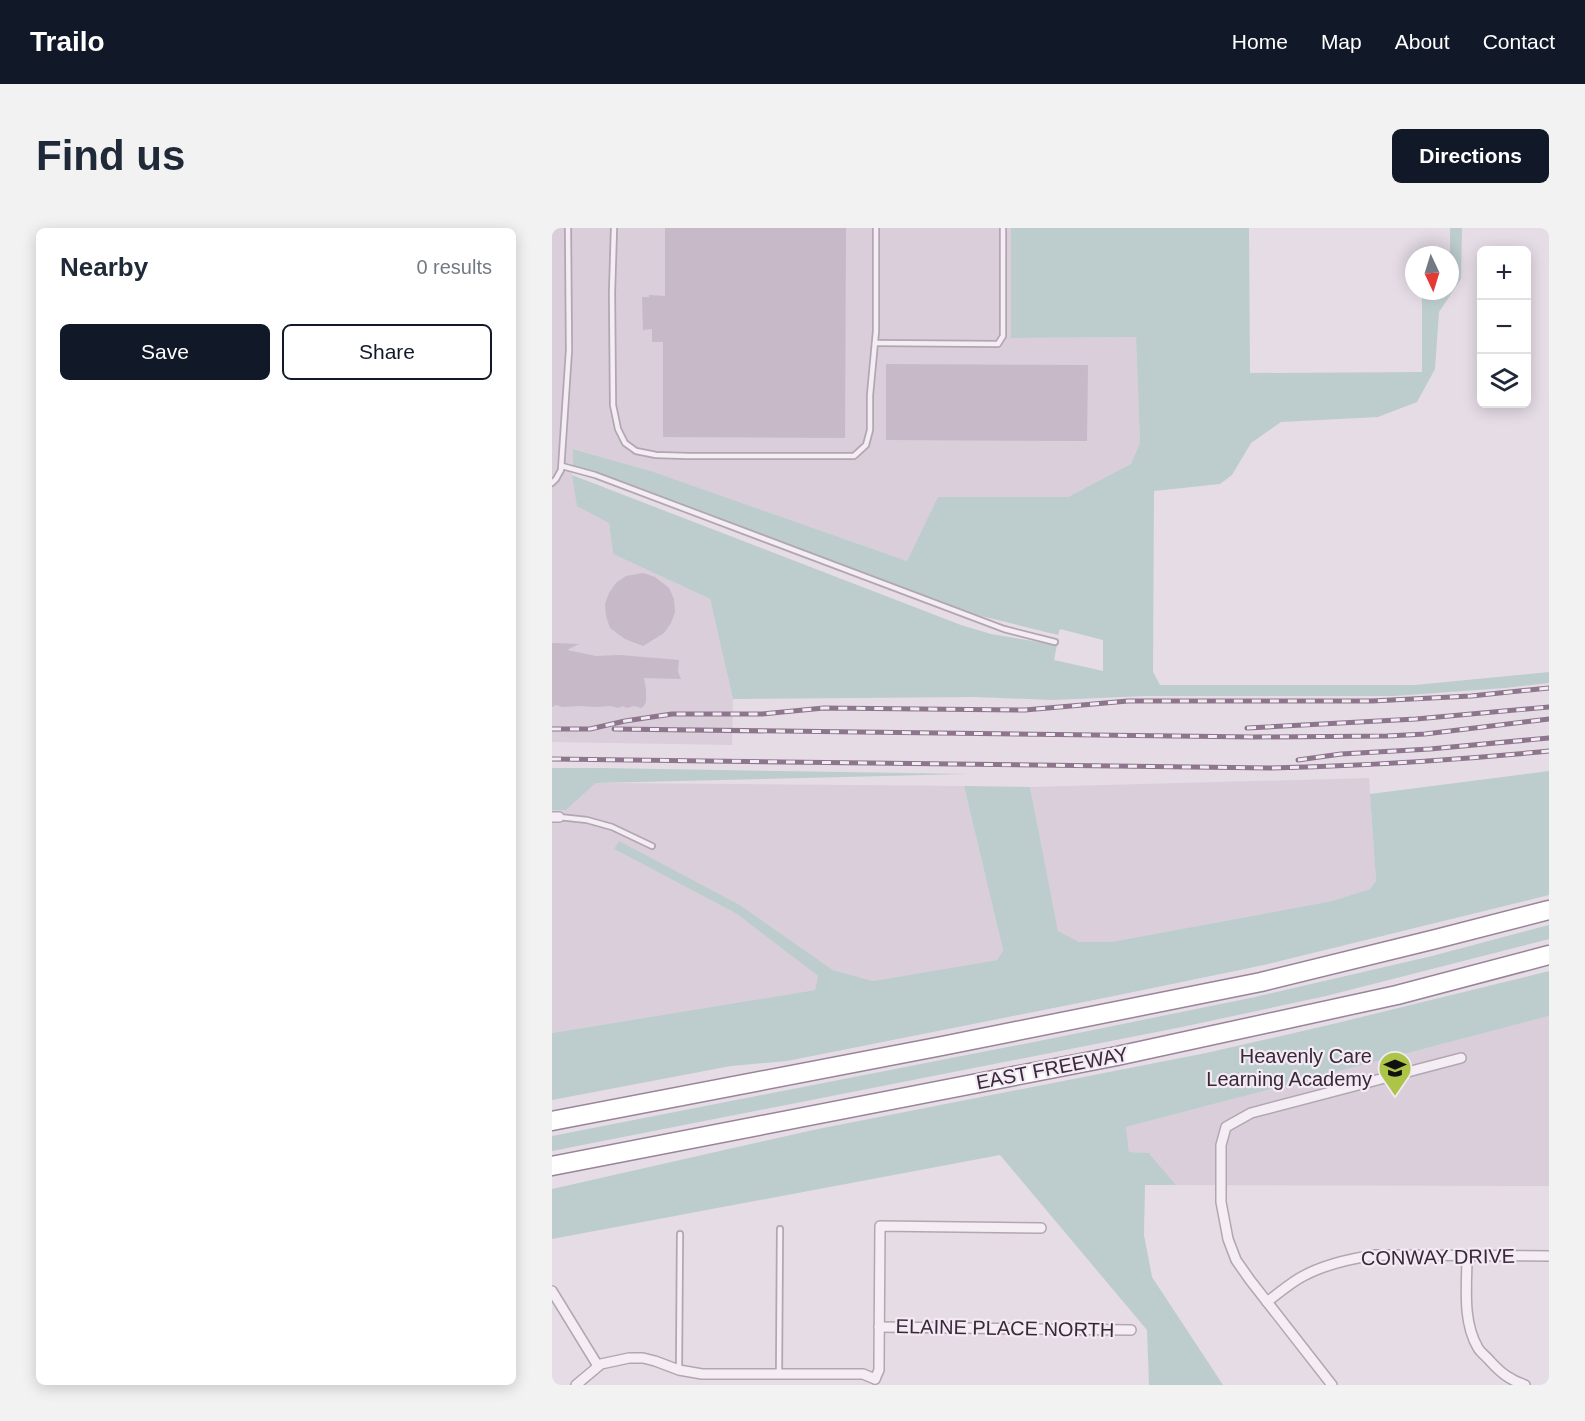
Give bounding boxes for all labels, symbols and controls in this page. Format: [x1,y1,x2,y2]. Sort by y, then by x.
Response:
text: Trailo [30,26,105,57]
text: Home [1232,30,1288,53]
text: Map [1321,30,1362,53]
text: About [1395,30,1450,53]
text: Contact [1483,30,1555,53]
button: Directions [1392,129,1549,183]
text: Find us [36,132,185,179]
north arrow [1405,246,1459,300]
map controls [1477,246,1531,408]
button: + [1477,246,1531,300]
text: Nearby [60,252,148,282]
text: 0 results [416,256,492,278]
button: − [1477,300,1531,354]
button: Save [60,324,270,380]
button: Share [282,324,492,380]
button: layers [1477,354,1531,408]
street label: EAST FREEWAY [974,1042,1130,1094]
place label: Heavenly Care Learning Academy [1206,1045,1372,1090]
school or university icon: Heavenly Care Learning Academy [1377,1050,1413,1097]
street label: CONWAY DRIVE [1361,1245,1515,1269]
street label: ELAINE PLACE NORTH [896,1315,1114,1341]

